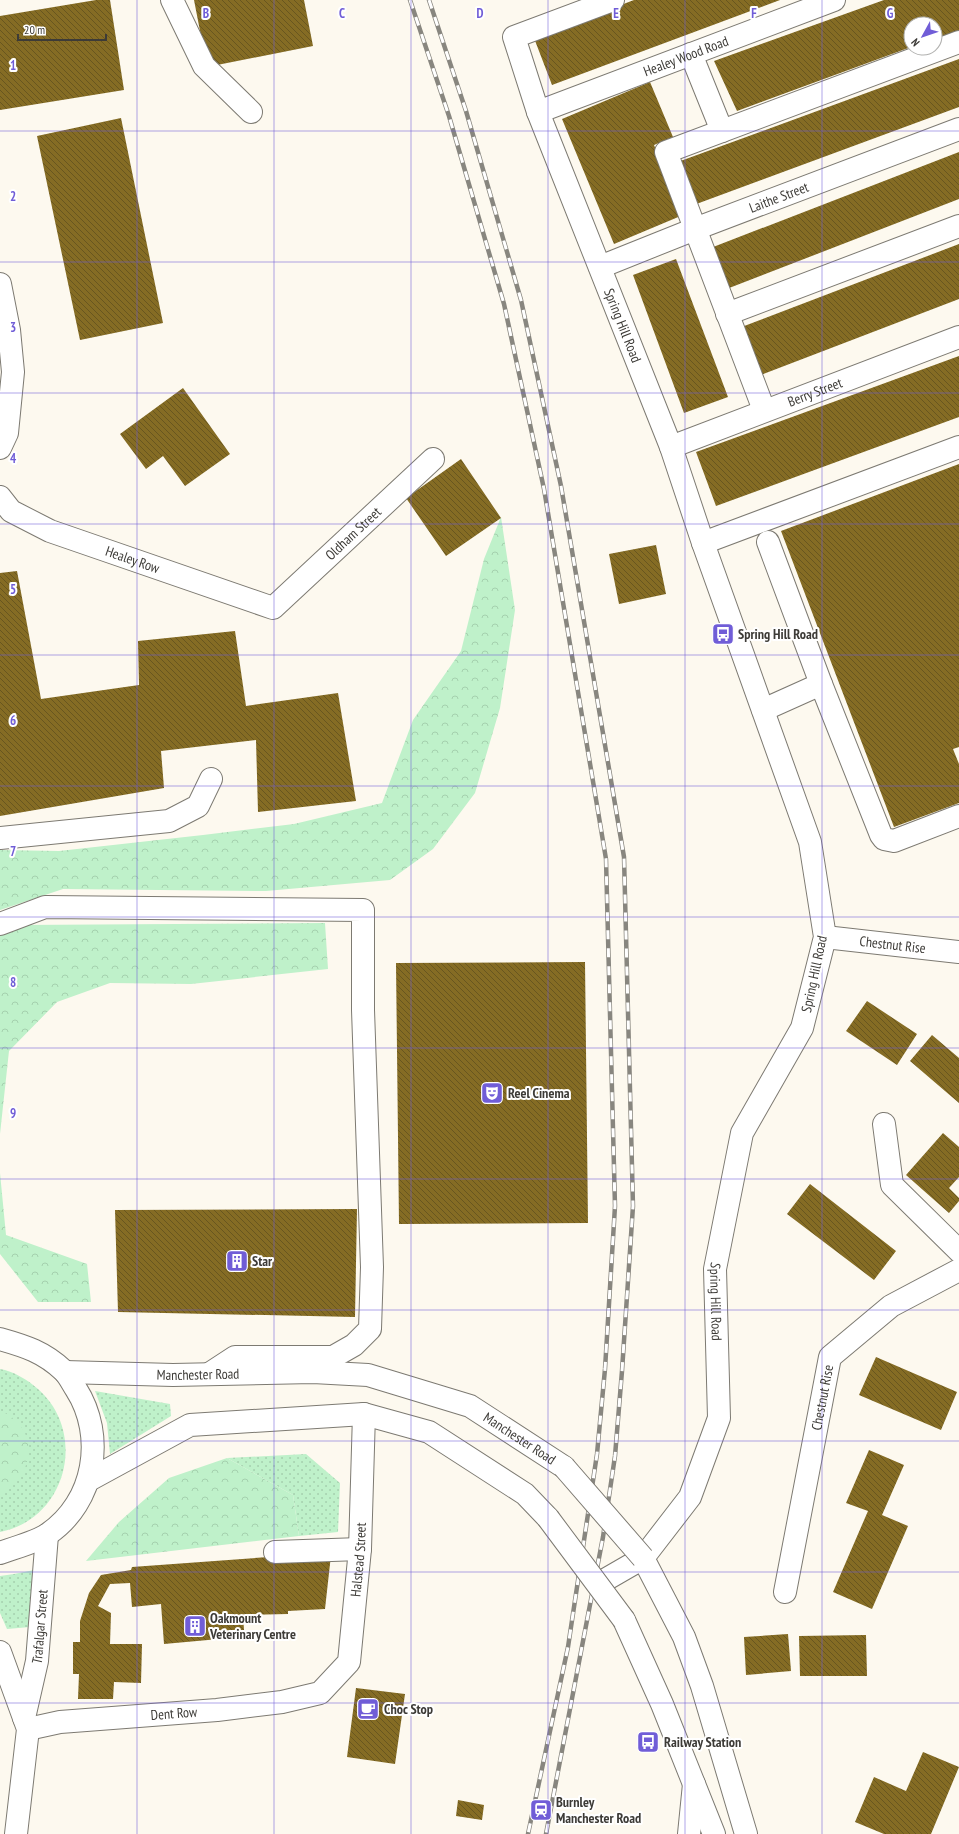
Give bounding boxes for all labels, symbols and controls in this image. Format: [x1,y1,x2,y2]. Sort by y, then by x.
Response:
text: B [203,5,209,22]
text: C [339,5,345,22]
text: D [477,5,484,22]
text: E [613,5,619,22]
text: F [751,5,757,22]
text: G [887,5,894,22]
scale bar [18,16,106,42]
north arrow [903,16,943,56]
text: 20 m [24,22,45,37]
street label: Healey Wood Road [641,32,731,80]
text: N [908,36,923,49]
text: 1 [10,57,16,74]
street label: Laithe Street [747,178,811,217]
text: 2 [10,188,16,205]
street label: Spring Hill Road [600,286,645,365]
text: 3 [10,319,16,336]
street label: Berry Street [785,373,845,411]
text: 4 [10,450,17,467]
street label: Oldham Street [321,503,385,564]
street label: Healey Row [103,542,163,577]
text: 5 [10,581,16,598]
bus stop icon: Spring Hill Road [710,621,736,647]
place label: Spring Hill Road [738,625,818,643]
text: 6 [10,712,16,729]
text: 7 [10,843,16,860]
street label: Chestnut Rise [859,932,927,957]
street label: Spring Hill Road [797,934,831,1014]
text: 8 [10,974,16,991]
theatre icon: Reel Cinema [479,1080,505,1106]
place label: Reel Cinema [508,1084,570,1102]
text: 9 [10,1105,16,1122]
building icon: Star [224,1248,250,1274]
place label: Star [252,1252,273,1270]
street label: Spring Hill Road [706,1261,726,1341]
street label: Chestnut Rise [807,1363,837,1432]
street label: Manchester Road [156,1365,239,1384]
street label: Manchester Road [480,1408,559,1468]
street label: Halstead Street [346,1522,370,1598]
street label: Trafalgar Street [28,1589,52,1666]
place label: Oakmount Veterinary Centre [209,1609,296,1643]
building icon: Oakmount Veterinary Centre [182,1613,208,1639]
cafe icon: Choc Stop [355,1696,381,1722]
place label: Choc Stop [384,1700,433,1718]
street label: Dent Row [150,1702,199,1724]
bus stop icon: Railway Station [635,1729,661,1755]
place label: Railway Station [664,1733,741,1751]
place label: Burnley Manchester Road [556,1793,641,1827]
station icon: Burnley Manchester Road [528,1797,554,1823]

